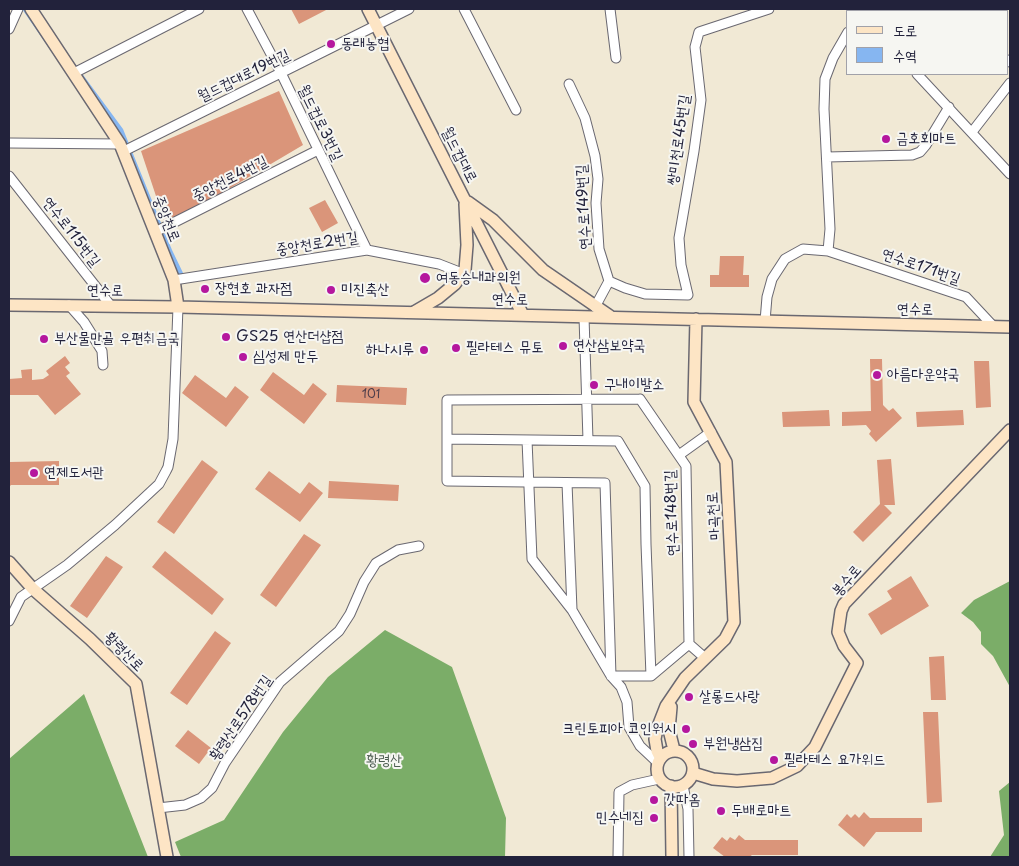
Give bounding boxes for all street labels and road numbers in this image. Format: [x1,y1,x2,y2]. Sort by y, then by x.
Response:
street label: 월드컵대로19번길 [195,46,293,106]
street label: 월드컵로3번길 [294,82,346,164]
street label: 쌍미천로45번길 [664,93,694,187]
street label: 월드컵대로 [437,124,481,186]
street label: 중앙천로4번길 [189,152,271,206]
street label: 연수로149번길 [573,164,595,250]
street label: 중앙천로 [149,193,183,245]
street label: 연수로115번길 [38,194,104,270]
street label: 중앙천로2번길 [275,229,359,259]
street label: 연수로171번길 [879,245,963,289]
street label: 연수로 [87,282,123,300]
street label: 연수로 [492,291,528,309]
street label: 연수로 [897,301,933,319]
street label: 연수로148번길 [662,470,682,556]
street label: 마곡천로 [704,491,724,541]
street label: 봉수로 [828,561,866,601]
street label: 황령산로 [101,629,147,675]
street label: 황령산로578번길 [206,672,276,764]

